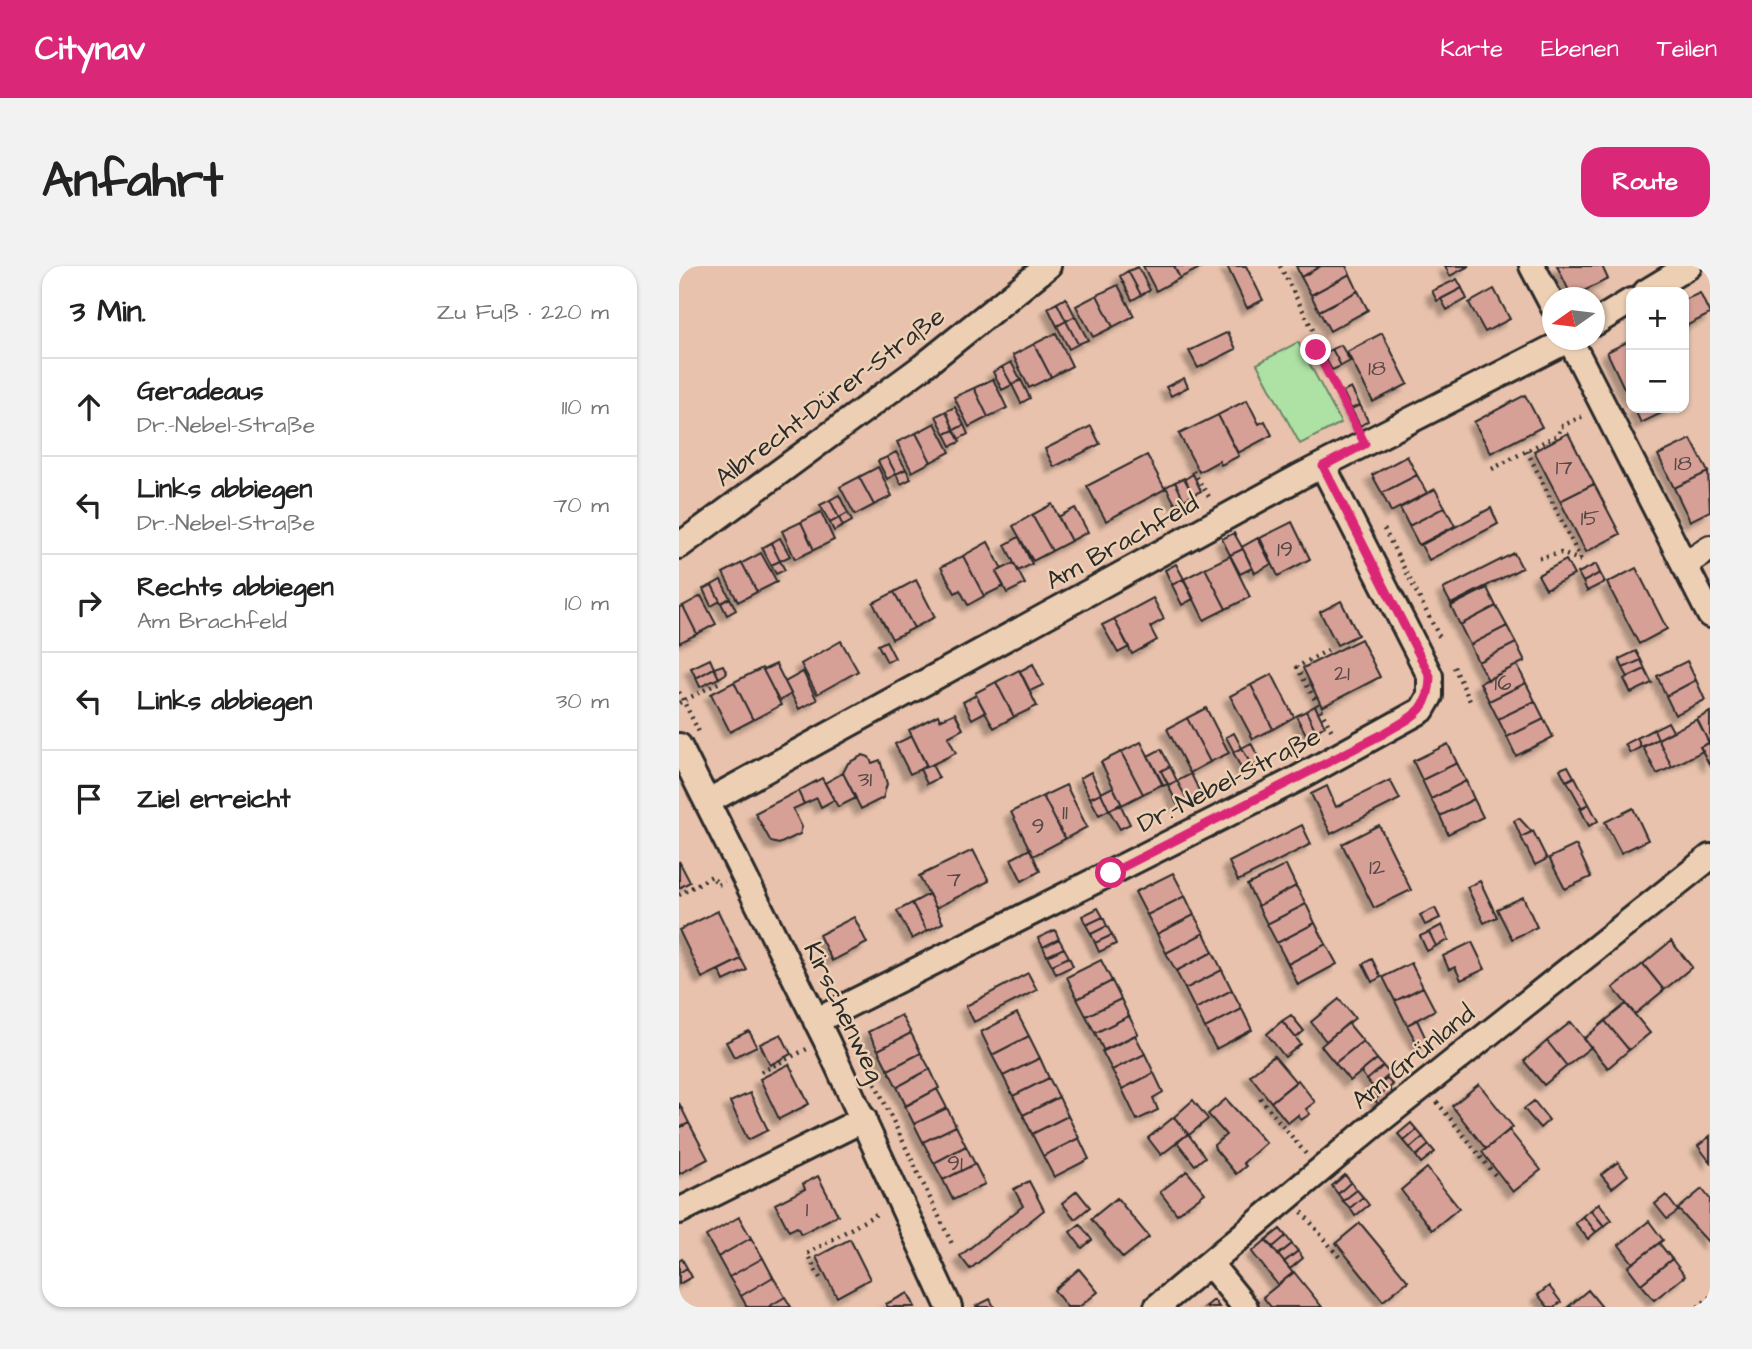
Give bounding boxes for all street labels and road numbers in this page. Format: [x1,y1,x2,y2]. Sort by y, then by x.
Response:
street label: Albrecht-Dürer-Straße [707,298,953,496]
street label: Am Brachfeld [1039,485,1205,599]
street label: Dr.-Nebel-Straße [1131,718,1327,842]
street label: Kirschenweg [793,936,893,1089]
street label: Am Grünland [1344,996,1482,1118]

